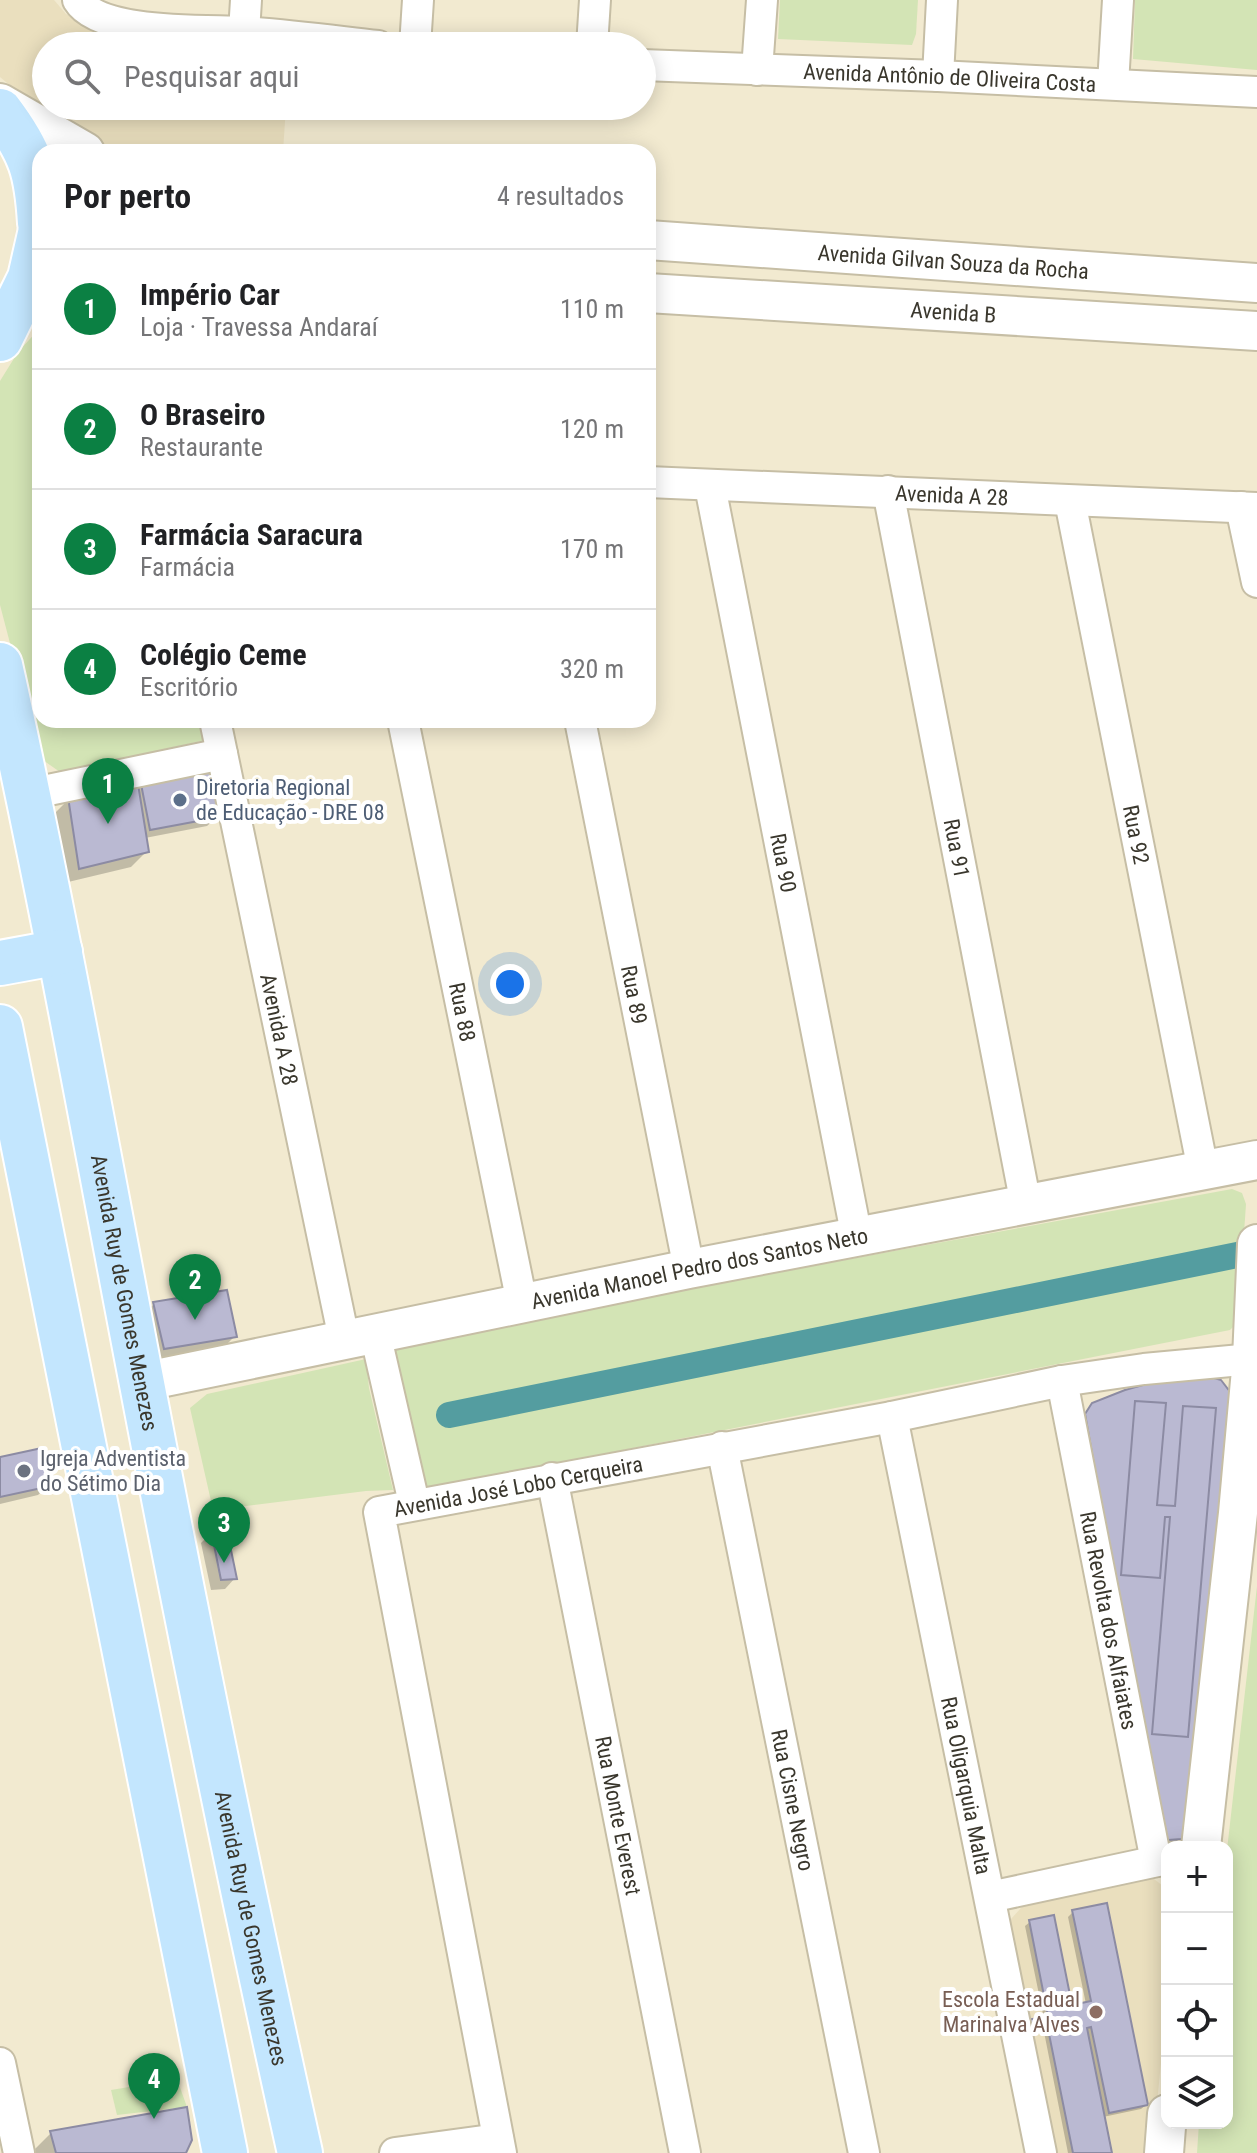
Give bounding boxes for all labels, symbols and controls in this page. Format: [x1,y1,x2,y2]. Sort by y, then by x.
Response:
search box [32,32,656,120]
icon: search [60,54,104,98]
text: Pesquisar aqui [124,59,299,94]
street label: Avenida Antônio de Oliveira Costa [803,59,1097,97]
text: Por perto [64,176,191,216]
text: 4 resultados [497,181,624,211]
street label: Avenida Gilvan Souza da Rocha [817,240,1090,284]
text: Império Car [140,277,280,312]
text: 1 [83,294,97,324]
text: 110 m [560,294,624,324]
street label: Avenida B [910,297,997,328]
text: Loja · Travessa Andaraí [140,312,378,342]
text: O Braseiro [140,397,265,432]
text: 2 [83,414,97,444]
text: 120 m [560,414,624,444]
text: Restaurante [140,432,263,462]
street label: Avenida A 28 [894,481,1009,510]
text: Farmácia Saracura [140,517,363,552]
text: 3 [83,534,97,564]
text: 170 m [560,534,624,564]
text: Farmácia [140,552,235,582]
text: Colégio Ceme [140,637,307,672]
text: 4 [83,654,97,684]
text: 320 m [560,654,624,684]
text: Escritório [140,672,238,702]
pin: 1 [82,758,134,824]
place label: Diretoria Regional de Educação - DRE 08 [196,775,385,825]
marker: Diretoria Regional de Educação - DRE 08 [171,791,189,809]
street label: Rua 92 [1118,803,1154,866]
street label: Rua 91 [939,817,975,880]
street label: Rua 90 [765,831,801,895]
street label: Rua 89 [616,963,652,1026]
your location [490,964,530,1004]
street label: Avenida A 28 [255,971,303,1088]
street label: Rua 88 [444,980,480,1044]
street label: Avenida Ruy de Gomes Menezes [86,1153,163,1433]
street label: Avenida Manoel Pedro dos Santos Neto [529,1223,870,1314]
pin: 2 [169,1254,221,1320]
place label: Igreja Adventista do Sétimo Dia [40,1446,186,1496]
street label: Avenida José Lobo Cerqueira [392,1451,645,1522]
marker: Igreja Adventista do Sétimo Dia [15,1462,33,1480]
pin: 3 [198,1497,250,1563]
street label: Rua Revolta dos Alfaiates [1075,1509,1142,1732]
street label: Rua Oligarquia Malta [936,1695,996,1877]
street label: Rua Cisne Negro [766,1727,819,1873]
street label: Rua Monte Everest [590,1734,646,1897]
street label: Avenida Ruy de Gomes Menezes [210,1788,292,2068]
map controls [1161,1841,1233,2129]
button: + [1161,1841,1233,1913]
button: − [1161,1913,1233,1985]
button: locate [1161,1985,1233,2057]
place label: Escola Estadual Marinalva Alves [942,1987,1080,2037]
marker: Escola Estadual Marinalva Alves [1087,2003,1105,2021]
pin: 4 [128,2053,180,2119]
button: layers [1161,2057,1233,2129]

